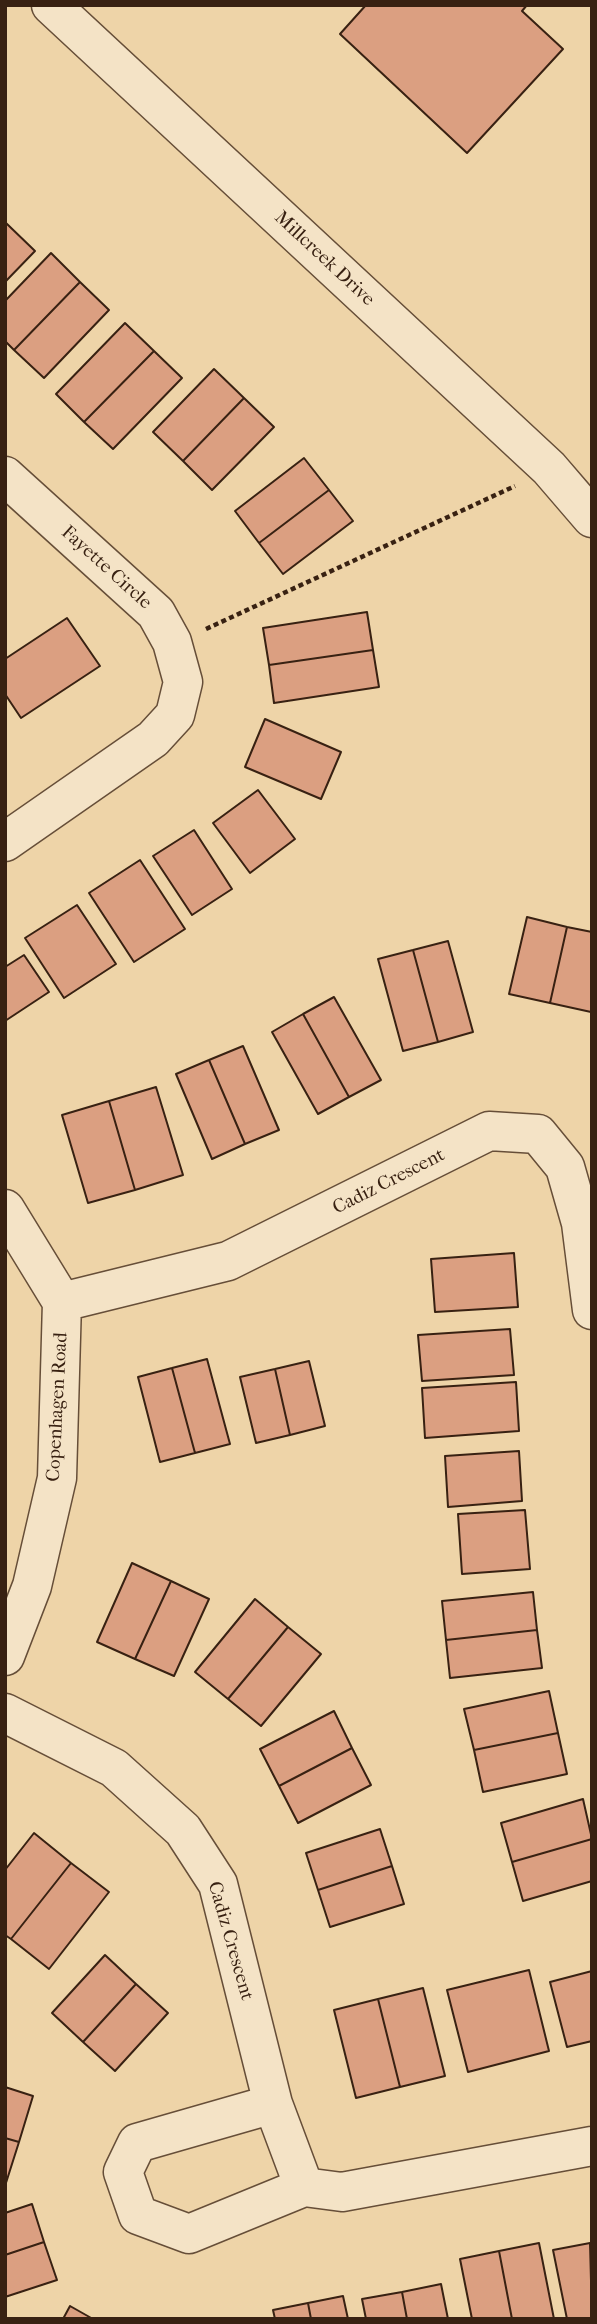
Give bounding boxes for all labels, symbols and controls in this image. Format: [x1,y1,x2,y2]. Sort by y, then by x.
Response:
street label: Millcreek Drive [269,207,379,311]
street label: Fayette Circle [56,521,156,615]
street label: Cadiz Crescent [329,1144,449,1220]
street label: Copenhagen Road [43,1332,73,1482]
street label: Cadiz Crescent [202,1879,258,2003]

